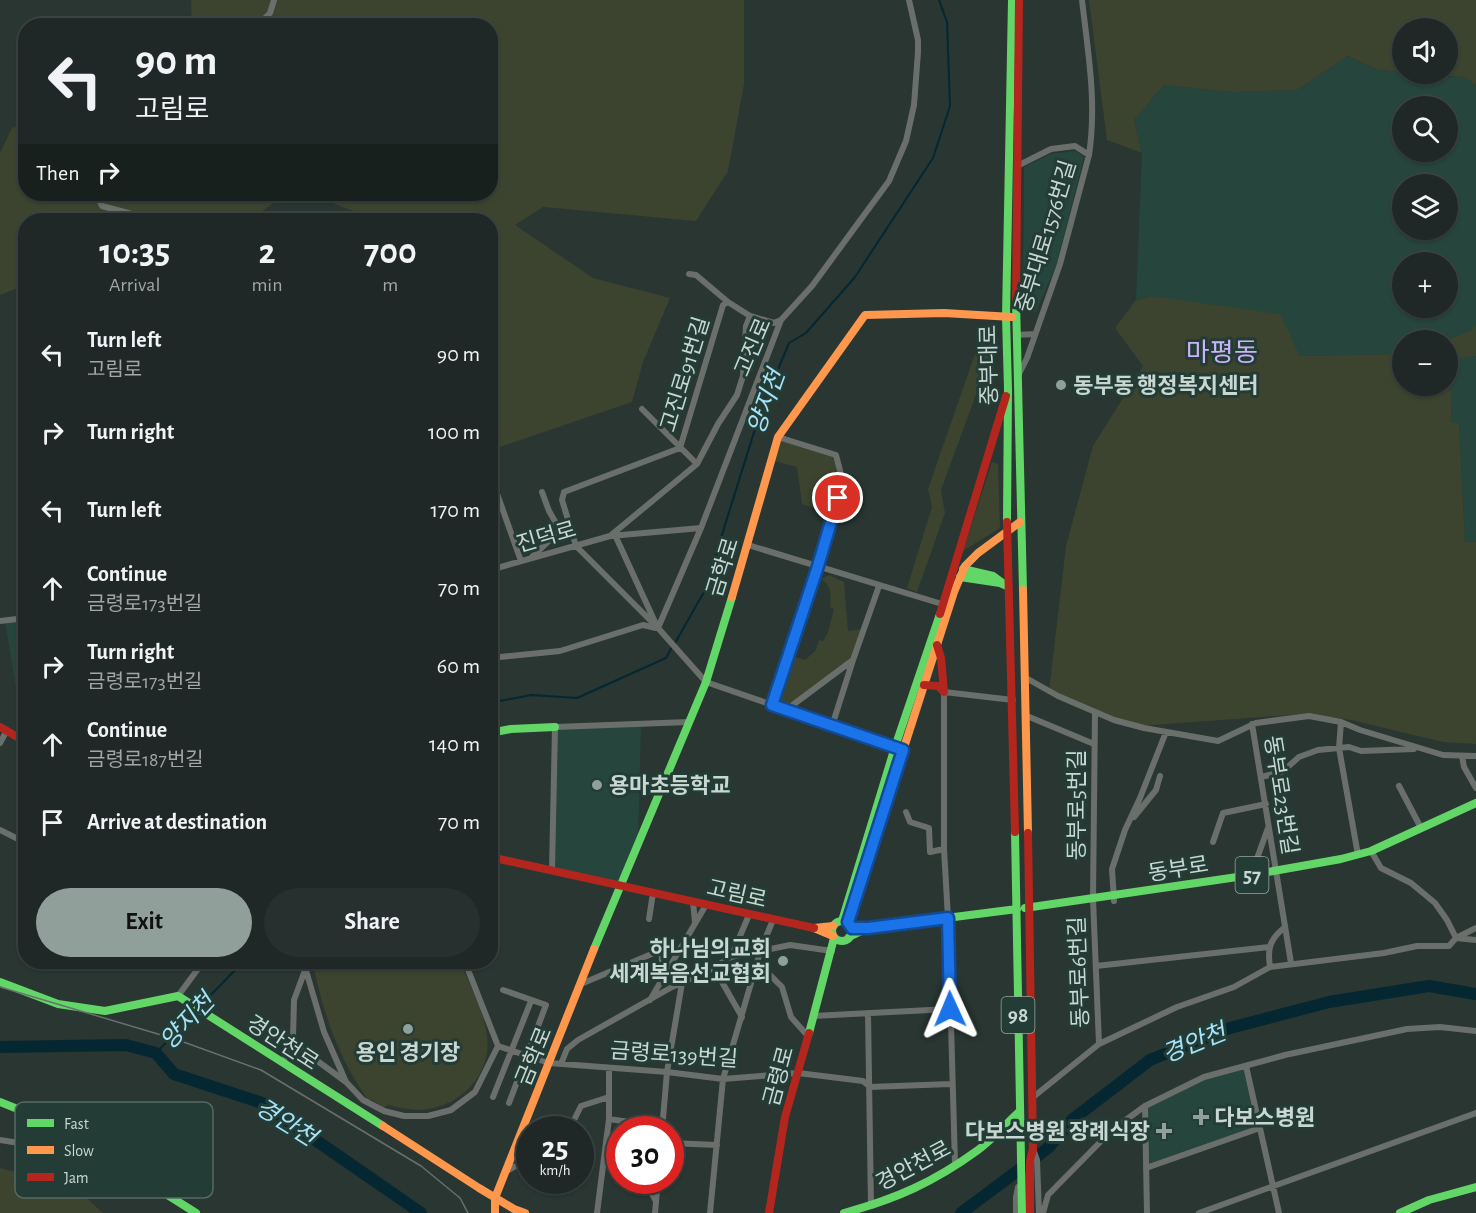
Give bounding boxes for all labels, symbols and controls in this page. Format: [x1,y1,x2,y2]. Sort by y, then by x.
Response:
map controls [1392,18,1458,396]
button: sound [1392,18,1458,84]
text: 90 m [135,40,217,82]
icon: left [36,42,114,120]
text: 고림로 [135,96,210,123]
button: search [1392,96,1458,162]
icon: right [92,156,125,189]
street label: 중부대로1576번길 [1011,157,1080,315]
text: Then [36,162,80,184]
button: layers [1392,174,1458,240]
text: 10:35 [99,234,170,270]
text: 2 [258,234,275,270]
text: 700 [364,234,417,270]
button: + [1392,252,1458,318]
text: Arrival [109,275,160,295]
text: min [251,275,283,295]
text: m [382,275,398,295]
street label: 고진로91번길 [656,314,713,434]
street label: 고진로 [730,315,775,380]
street label: 중부대로 [976,324,1001,406]
text: Turn left [87,329,161,351]
button: − [1392,330,1458,396]
icon: left [36,338,69,371]
district label: 마평동 [1186,339,1258,366]
text: 90 m [437,343,480,365]
text: 고림로 [87,360,142,380]
water label: 양지천 [743,364,791,438]
place label: 동부동 행정복지센터 [1073,374,1258,397]
marker: 동부동 행정복지센터 [1054,378,1068,392]
icon: right [36,416,69,449]
text: Turn right [87,421,174,443]
text: 100 m [428,421,480,443]
pin [812,472,863,523]
icon: arrive [821,481,854,514]
icon: left [36,494,69,527]
text: Turn left [87,499,161,521]
text: 170 m [430,499,480,521]
street label: 진덕로 [514,517,578,556]
street label: 금학로 [703,535,742,600]
text: Continue [87,563,167,585]
icon: ahead [36,572,69,605]
text: 70 m [438,577,480,599]
text: 금령로173번길 [87,594,202,614]
text: Turn right [87,641,174,663]
icon: right [36,650,69,683]
text: 60 m [437,655,480,677]
text: 금령로173번길 [87,672,202,692]
text: Continue [87,719,167,741]
icon: ahead [36,728,69,761]
text: 140 m [429,733,480,755]
street label: 동부로23번길 [1261,734,1302,856]
text: 금령로187번길 [87,750,204,770]
street label: 동부로5번길 [1065,750,1088,860]
place label: 용마초등학교 [609,774,730,797]
marker: 용마초등학교 [590,778,604,792]
icon: arrive [36,806,69,839]
text: Arrive at destination [87,811,267,833]
text: 70 m [438,811,480,833]
street label: 동부로 [1146,853,1210,885]
road number: 57 [1236,857,1268,893]
street label: 고림로 [705,875,769,912]
button: Exit [36,888,252,957]
button: Share [264,888,480,957]
street label: 동부로6번길 [1065,916,1092,1028]
place label: 하나님의교회 세계복음선교협회 [609,937,771,985]
marker: 하나님의교회 세계복음선교협회 [776,954,790,968]
position arrow [918,977,982,1041]
water label: 양지천 [156,986,221,1054]
road number: 98 [1002,997,1034,1033]
street label: 경안천로 [243,1011,323,1074]
water label: 경안천 [1159,1018,1232,1067]
marker: 용인 경기장 [401,1022,415,1036]
street label: 금학로 [511,1024,556,1089]
street label: 금령로139번길 [609,1039,739,1070]
place label: 용인 경기장 [356,1041,460,1064]
street label: 금령로 [760,1044,797,1108]
water label: 경안천 [251,1094,323,1152]
legend [15,1102,213,1198]
place label: 다보스병원 [1214,1106,1315,1129]
marker: 다보스병원 [1192,1108,1210,1126]
text: Fast [64,1116,89,1132]
speed limit sign: 30 [606,1116,684,1194]
place label: 다보스병원 장례식장 [965,1120,1150,1143]
marker: 다보스병원 장례식장 [1155,1122,1173,1140]
text: 25 [541,1133,569,1163]
street label: 경안천로 [872,1136,954,1195]
text: Slow [64,1143,94,1159]
text: km/h [540,1163,570,1178]
text: Jam [64,1170,89,1186]

